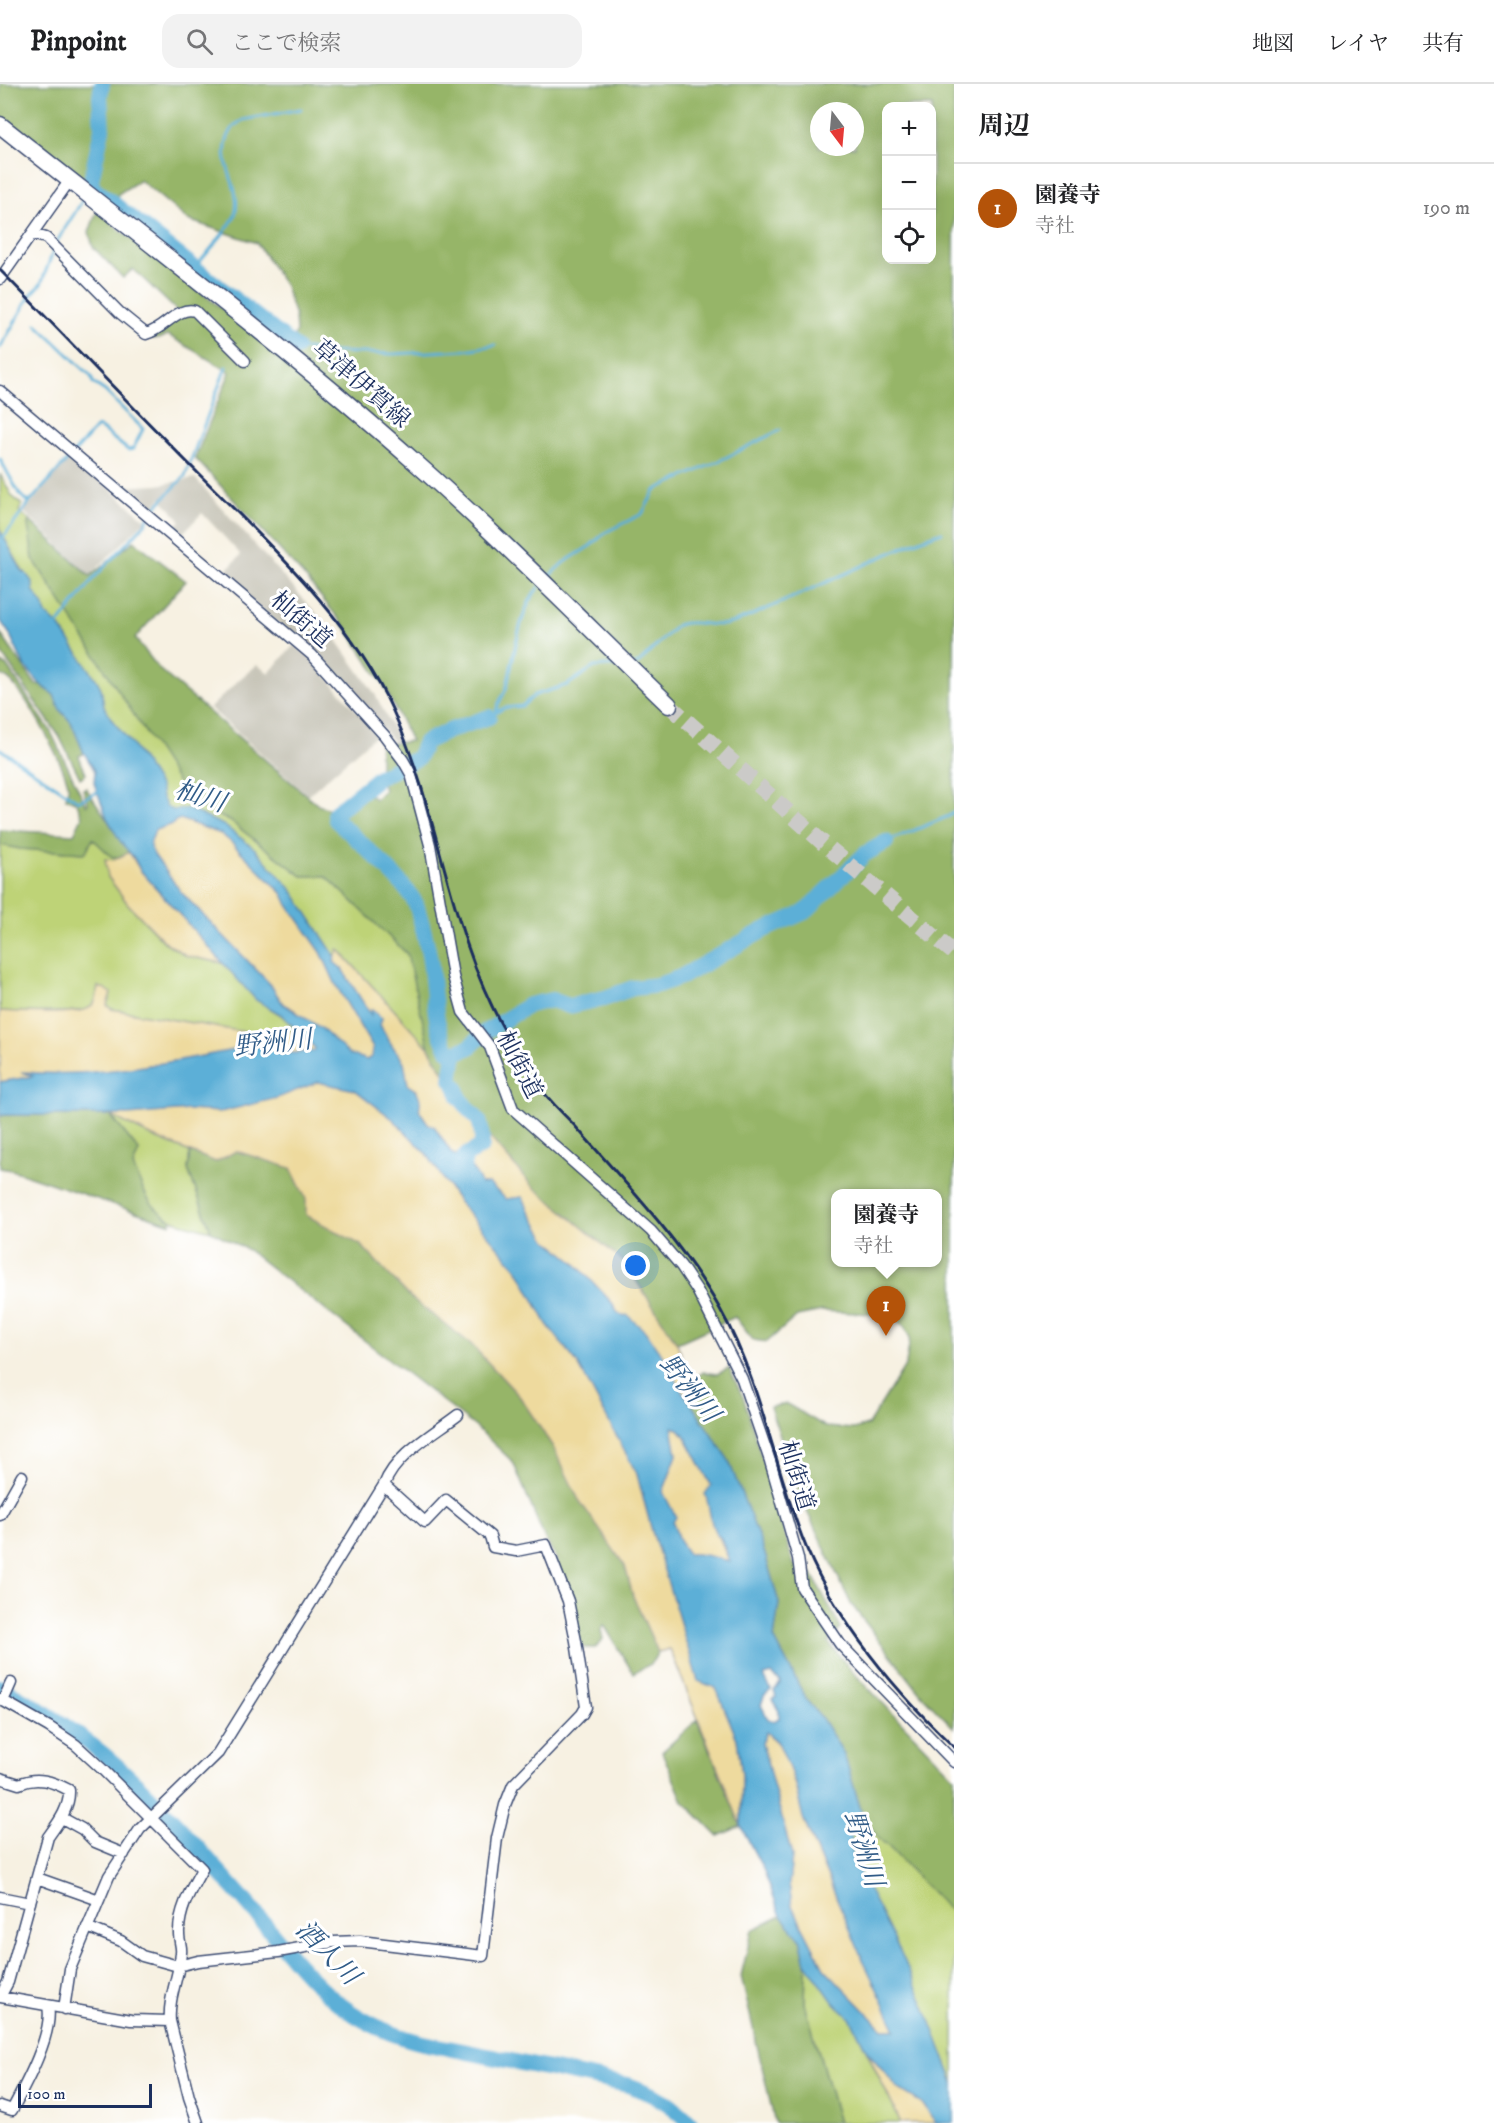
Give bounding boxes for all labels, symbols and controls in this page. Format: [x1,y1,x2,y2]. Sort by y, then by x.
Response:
search box [162,14,582,68]
text: Pinpoint [30,24,126,59]
icon: search [183,25,216,58]
text: ここで検索 [231,30,341,57]
text: 地図 [1252,31,1294,57]
text: レイヤ [1327,31,1389,57]
text: 共有 [1422,31,1464,57]
north arrow [810,102,864,156]
map controls [882,102,936,264]
button: + [882,102,936,156]
text: 周辺 [978,110,1030,143]
button: − [882,156,936,210]
text: 園養寺 [1035,182,1101,209]
text: 1 [994,196,1001,221]
text: 190 m [1423,196,1470,221]
button: locate [882,210,936,264]
text: 寺社 [1035,214,1075,239]
street label: 草津伊賀線 [306,333,416,435]
street label: 杣街道 [264,585,338,655]
water label: 杣川 [170,774,233,821]
water label: 野洲川 [232,1023,316,1064]
street label: 杣街道 [489,1026,549,1104]
popup [831,1189,942,1267]
text: 園養寺 [853,1202,920,1229]
text: 寺社 [853,1234,893,1259]
your location [621,1251,650,1280]
pin: 1 [866,1286,906,1336]
water label: 野洲川 [652,1348,728,1432]
street label: 杣街道 [771,1437,821,1515]
water label: 野洲川 [836,1807,891,1894]
water label: 酒人川 [288,1913,368,1995]
scale bar [18,2081,152,2108]
text: 100 m [27,2084,66,2104]

